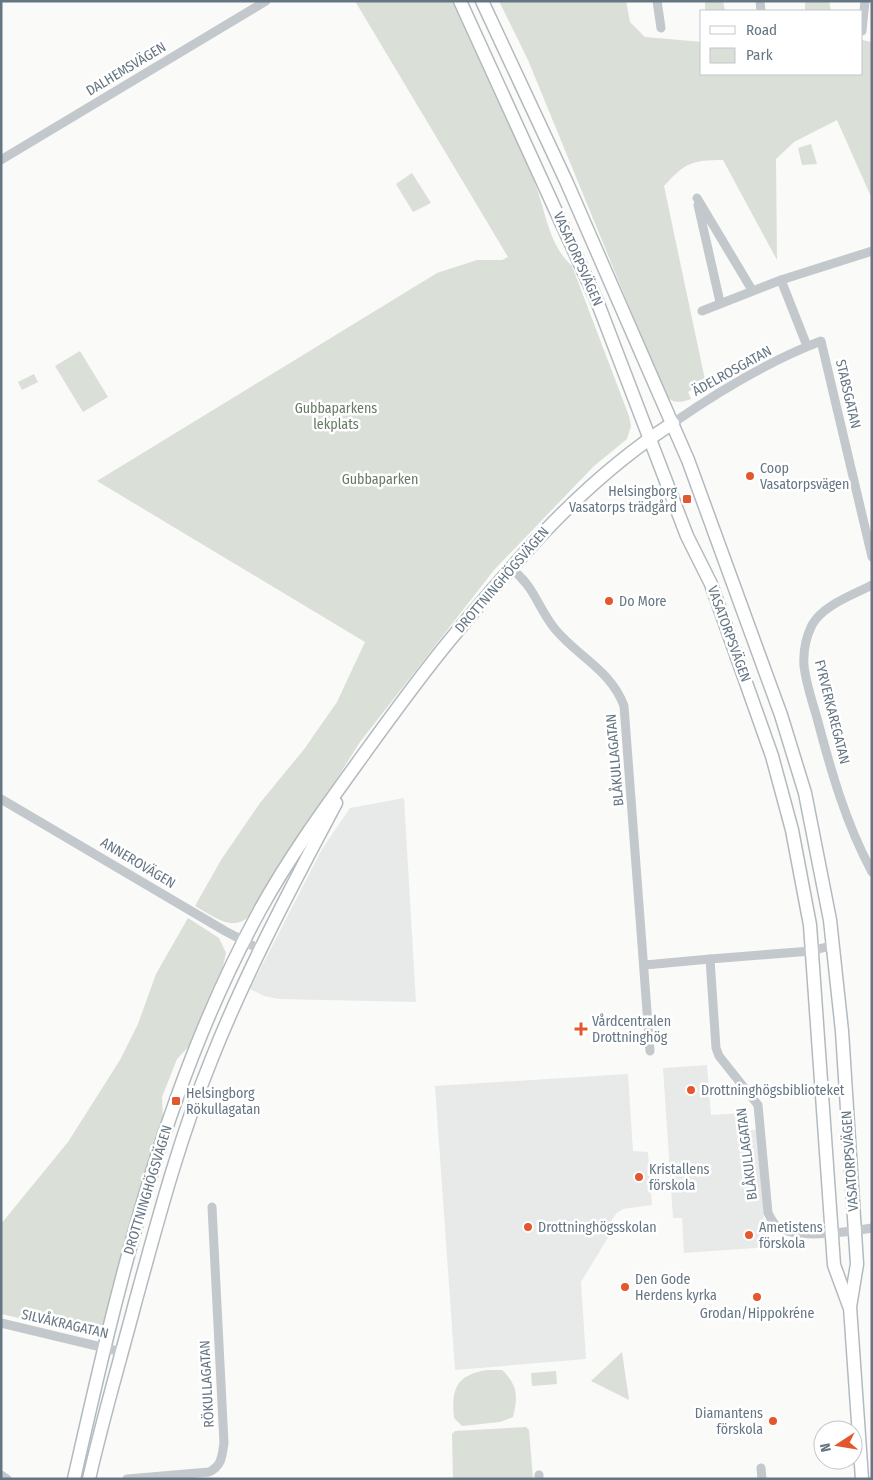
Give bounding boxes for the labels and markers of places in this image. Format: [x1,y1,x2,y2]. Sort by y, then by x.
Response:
place label: Coop Vasatorpsvägen [760,460,849,493]
marker: Coop Vasatorpsvägen [744,470,756,482]
place label: Helsingborg Vasatorps trädgård [569,483,677,516]
marker: Helsingborg Vasatorps trädgård [681,493,693,505]
place label: Do More [619,593,667,610]
marker: Do More [603,595,615,607]
place label: Vårdcentralen Drottninghög [592,1013,671,1046]
marker: Vårdcentralen Drottninghög [574,1022,588,1036]
place label: Drottninghögsbiblioteket [701,1082,845,1099]
marker: Drottninghögsbiblioteket [685,1084,697,1096]
place label: Helsingborg Rökullagatan [186,1085,260,1118]
marker: Helsingborg Rökullagatan [170,1095,182,1107]
place label: Kristallens förskola [649,1161,710,1194]
marker: Kristallens förskola [633,1171,645,1183]
place label: Drottninghögsskolan [538,1219,657,1236]
place label: Ametistens förskola [759,1219,823,1252]
marker: Drottninghögsskolan [522,1221,534,1233]
marker: Ametistens förskola [743,1229,755,1241]
place label: Den Gode Herdens kyrka [635,1271,717,1304]
marker: Den Gode Herdens kyrka [619,1281,631,1293]
marker: Grodan/Hippokréne [751,1291,763,1303]
place label: Grodan/Hippokréne [700,1305,814,1322]
place label: Diamantens förskola [695,1405,763,1438]
marker: Diamantens förskola [767,1415,779,1427]

